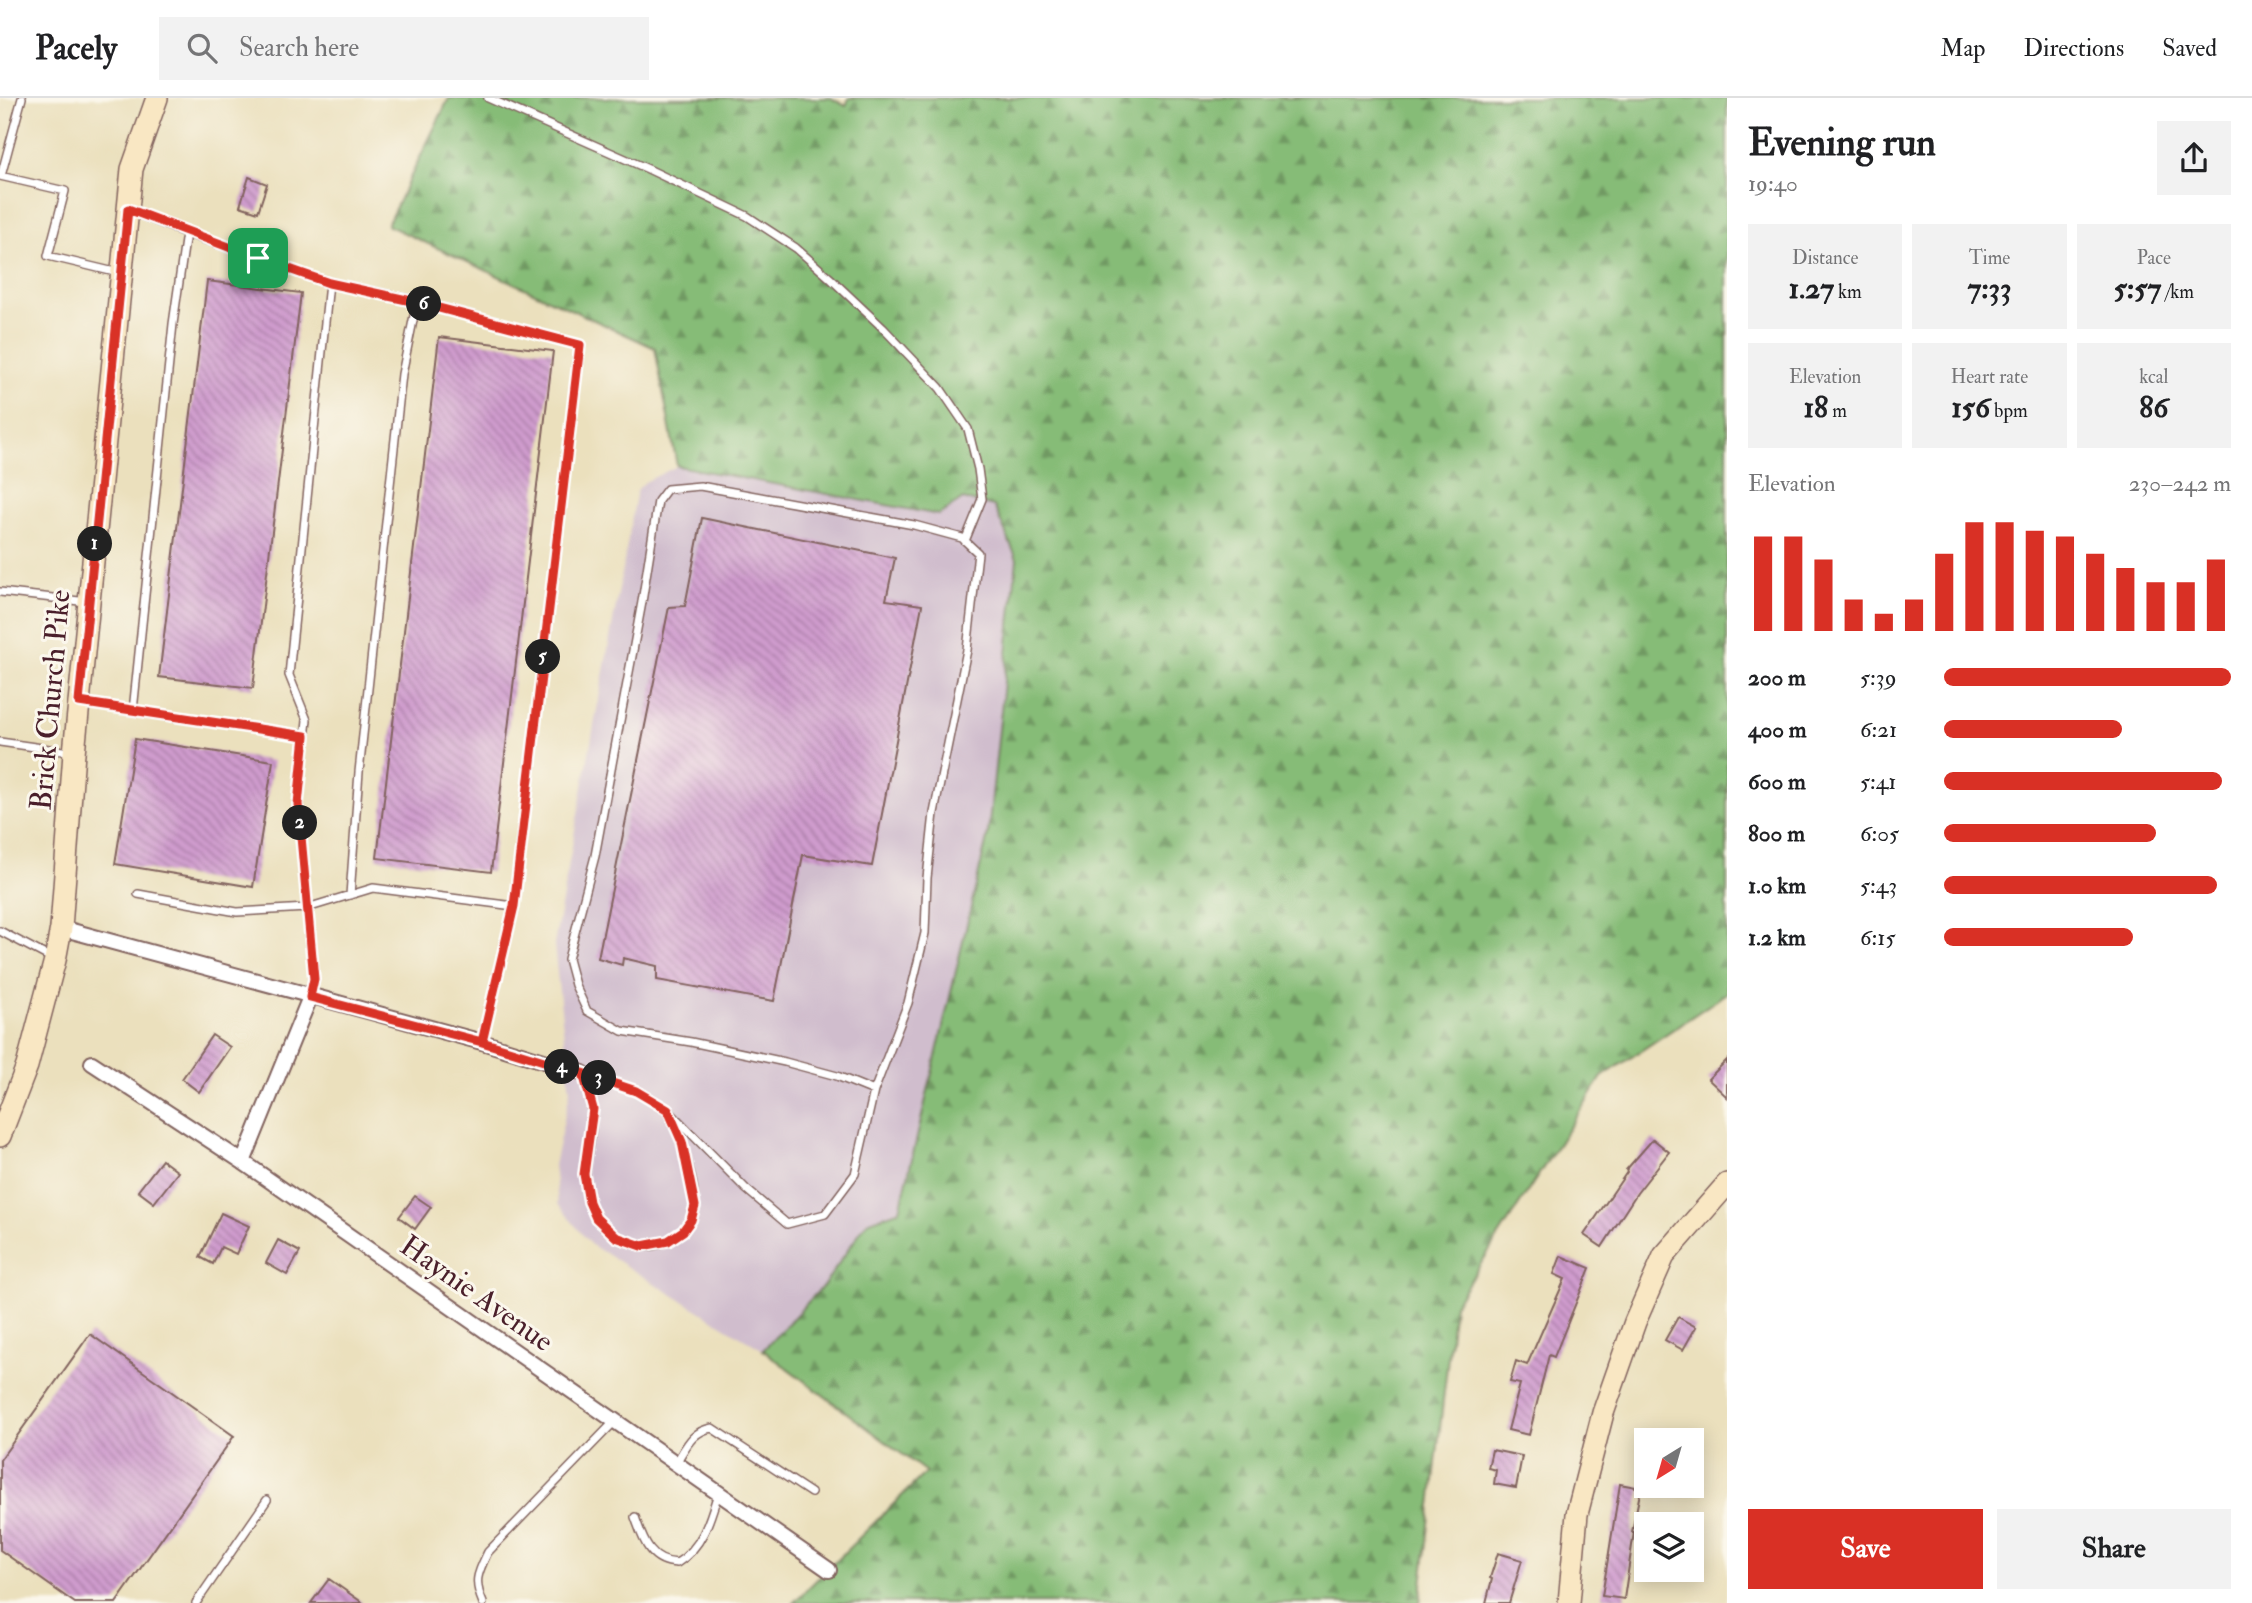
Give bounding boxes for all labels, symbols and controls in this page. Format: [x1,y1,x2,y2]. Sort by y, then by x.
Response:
search box [159,17,649,80]
text: Pacely [35,28,117,69]
icon: search [183,29,221,67]
text: Search here [239,32,359,64]
text: Map [1940,33,1985,64]
text: Directions [2023,33,2124,64]
text: Saved [2162,33,2217,64]
text: Evening run [1748,119,1936,167]
button: share [2157,121,2231,195]
text: 19:40 [1748,169,1798,198]
pin [228,228,288,288]
icon: arrive [239,239,277,277]
text: Distance [1792,246,1858,270]
text: Time [1969,246,2010,270]
text: Pace [2137,246,2171,270]
text: 1.27 [1789,270,1834,307]
text: 7:33 [1967,270,2012,307]
text: 5:57 [2114,270,2161,307]
text: km [1834,280,1862,304]
text: /km [2161,280,2194,304]
pin: 6 [406,286,442,322]
text: 6 [419,291,428,315]
text: Elevation [1789,365,1861,389]
text: Heart rate [1951,365,2028,389]
text: kcal [2139,365,2168,389]
text: 18 [1803,389,1828,426]
text: 156 [1951,389,1990,426]
text: 86 [2139,389,2168,426]
text: m [1828,399,1847,423]
text: bpm [1990,399,2028,423]
text: Elevation [1748,469,1836,498]
text: 230–242 m [2129,469,2231,498]
pin: 1 [78,526,112,562]
text: 1 [91,531,98,555]
street label: Brick Church Pike [22,588,79,812]
pin: 5 [526,640,560,674]
text: 5 [538,644,547,668]
text: 200 m [1748,663,1806,692]
text: 5:39 [1860,663,1896,692]
text: 400 m [1748,715,1807,744]
text: 6:21 [1860,715,1897,744]
text: 600 m [1748,767,1806,796]
text: 5:41 [1860,767,1896,796]
pin: 2 [282,806,318,840]
text: 2 [295,810,304,834]
text: 800 m [1748,819,1805,848]
text: 6:05 [1860,819,1899,848]
text: 1.0 km [1748,871,1806,900]
text: 5:43 [1860,871,1897,900]
text: 1.2 km [1748,923,1806,952]
text: 6:15 [1860,923,1896,952]
pin: 4 [544,1049,580,1084]
text: 4 [556,1054,567,1078]
pin: 3 [582,1060,616,1096]
text: 3 [595,1065,602,1089]
street label: Haynie Avenue [393,1227,561,1360]
north arrow [1634,1428,1704,1498]
map controls [1634,1428,1704,1582]
button: Save [1748,1509,1983,1589]
button: Share [1997,1509,2231,1589]
button: layers [1634,1512,1704,1582]

